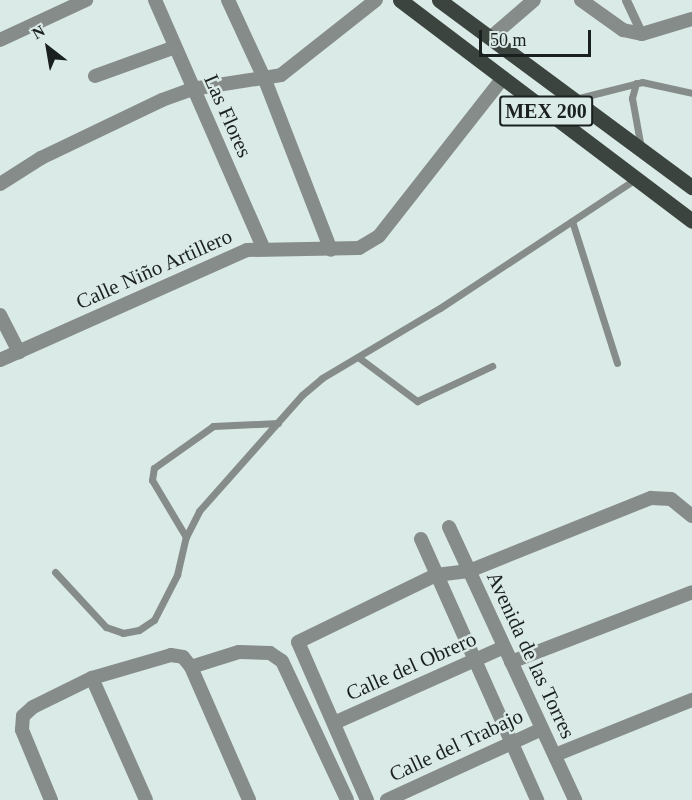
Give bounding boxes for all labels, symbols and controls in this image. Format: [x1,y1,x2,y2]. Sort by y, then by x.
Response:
north arrow [18,18,78,78]
scale bar [482,18,594,56]
text: N [29,22,48,42]
text: 50 m [490,30,527,50]
street label: Las Flores [199,71,257,161]
road number: MEX 200 [498,94,594,128]
street label: Calle Niño Artillero [72,223,236,315]
street label: Avenida de las Torres [481,567,581,743]
street label: Calle del Obrero [342,626,480,706]
street label: Calle del Trabajo [385,703,527,787]

